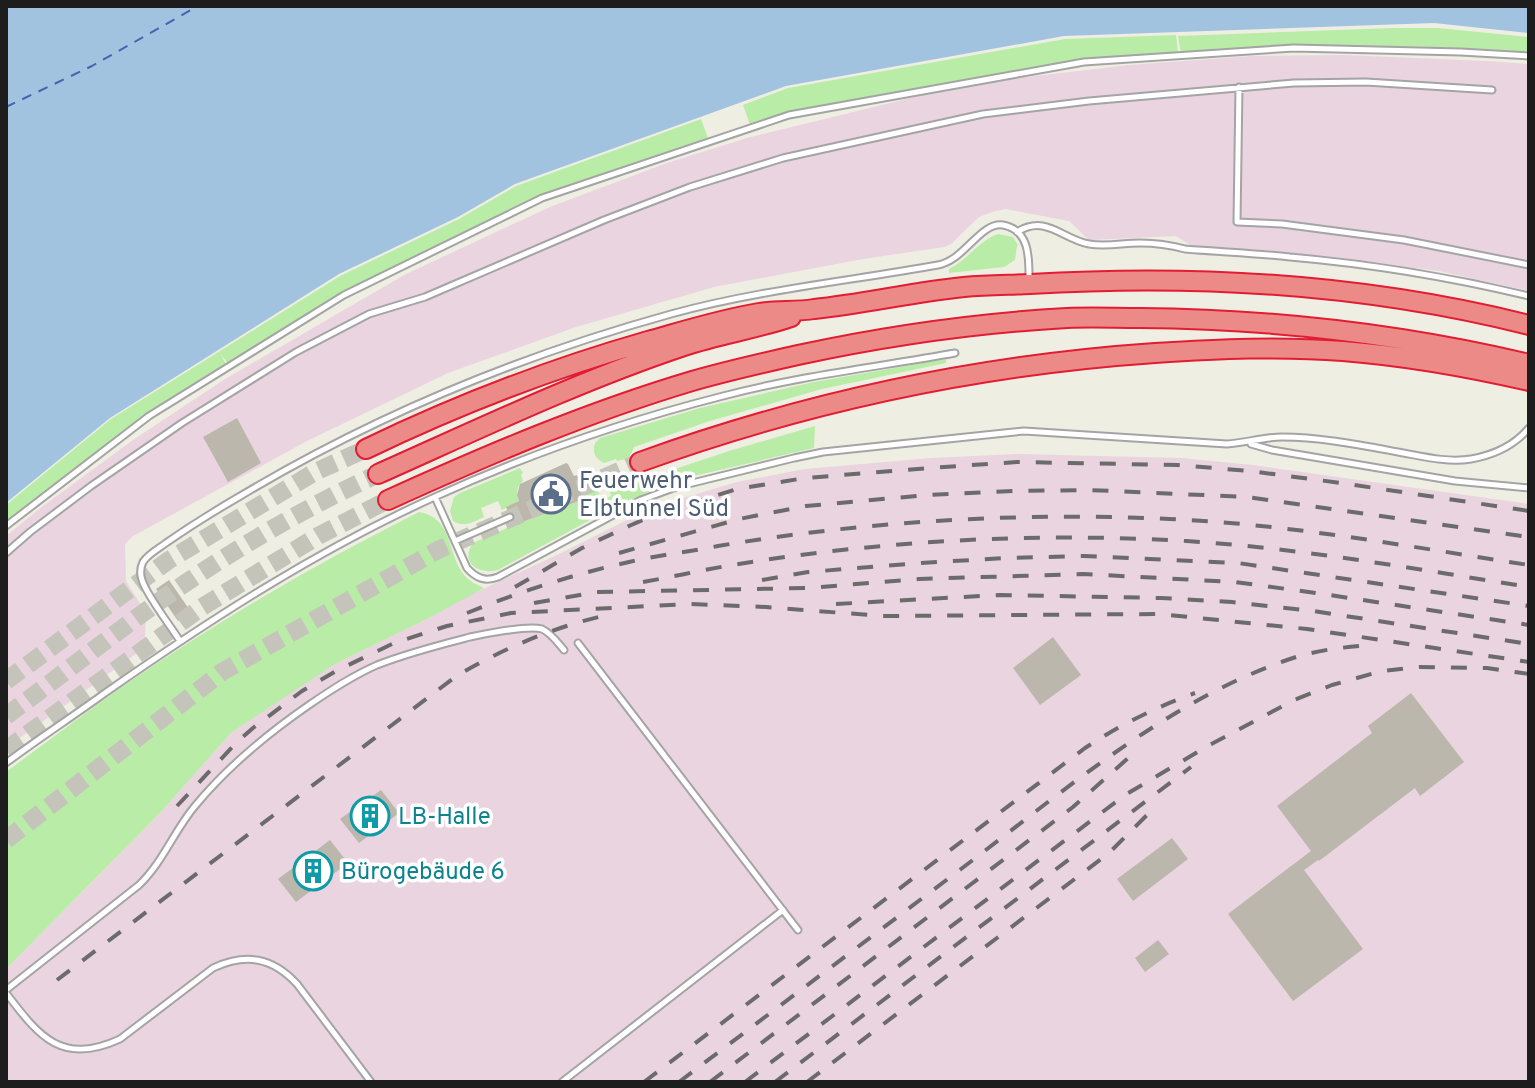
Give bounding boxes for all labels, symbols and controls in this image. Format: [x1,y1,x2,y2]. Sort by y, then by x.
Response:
place label: Feuerwehr Elbtunnel Süd [579,467,729,525]
public building icon: Feuerwehr Elbtunnel Süd [530,473,572,515]
building icon: LB-Halle [349,795,391,837]
place label: LB-Halle [398,803,491,833]
building icon: Bürogebäude 6 [292,850,334,892]
place label: Bürogebäude 6 [341,858,505,888]

